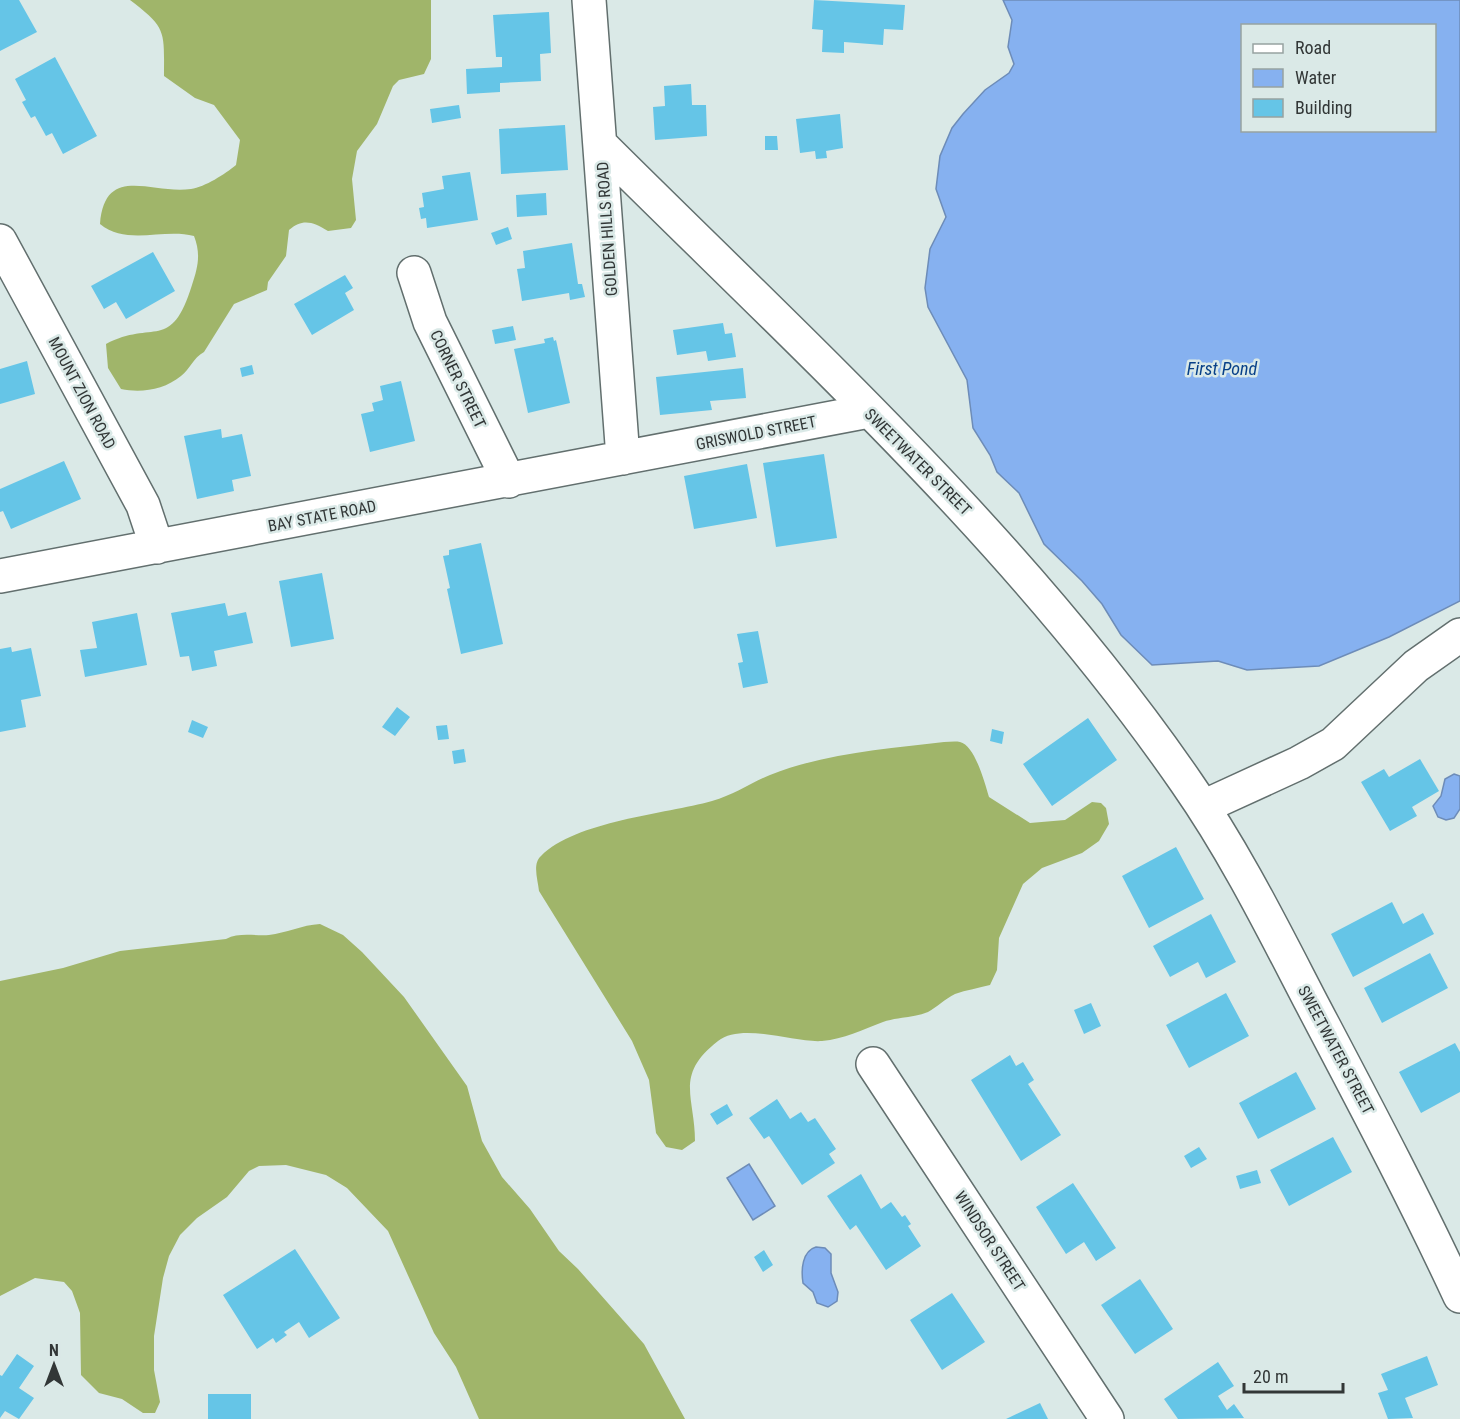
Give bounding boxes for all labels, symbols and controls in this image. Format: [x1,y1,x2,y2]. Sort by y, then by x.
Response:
legend [1241,24,1436,132]
text: Road [1295,37,1331,58]
text: Water [1295,67,1337,88]
text: Building [1295,97,1352,118]
street label: GOLDEN HILLS ROAD [593,161,621,297]
street label: CORNER STREET [426,327,490,431]
street label: MOUNT ZION ROAD [45,334,119,452]
water label: First Pond [1187,358,1258,379]
street label: SWEETWATER STREET [861,405,975,519]
street label: GRISWOLD STREET [694,412,818,454]
street label: BAY STATE ROAD [266,496,378,536]
street label: SWEETWATER STREET [1294,982,1378,1118]
street label: WINDSOR STREET [951,1188,1029,1294]
north arrow [24,1335,84,1395]
text: N [49,1341,59,1360]
scale bar [1244,1356,1343,1394]
text: 20 m [1253,1366,1288,1387]

